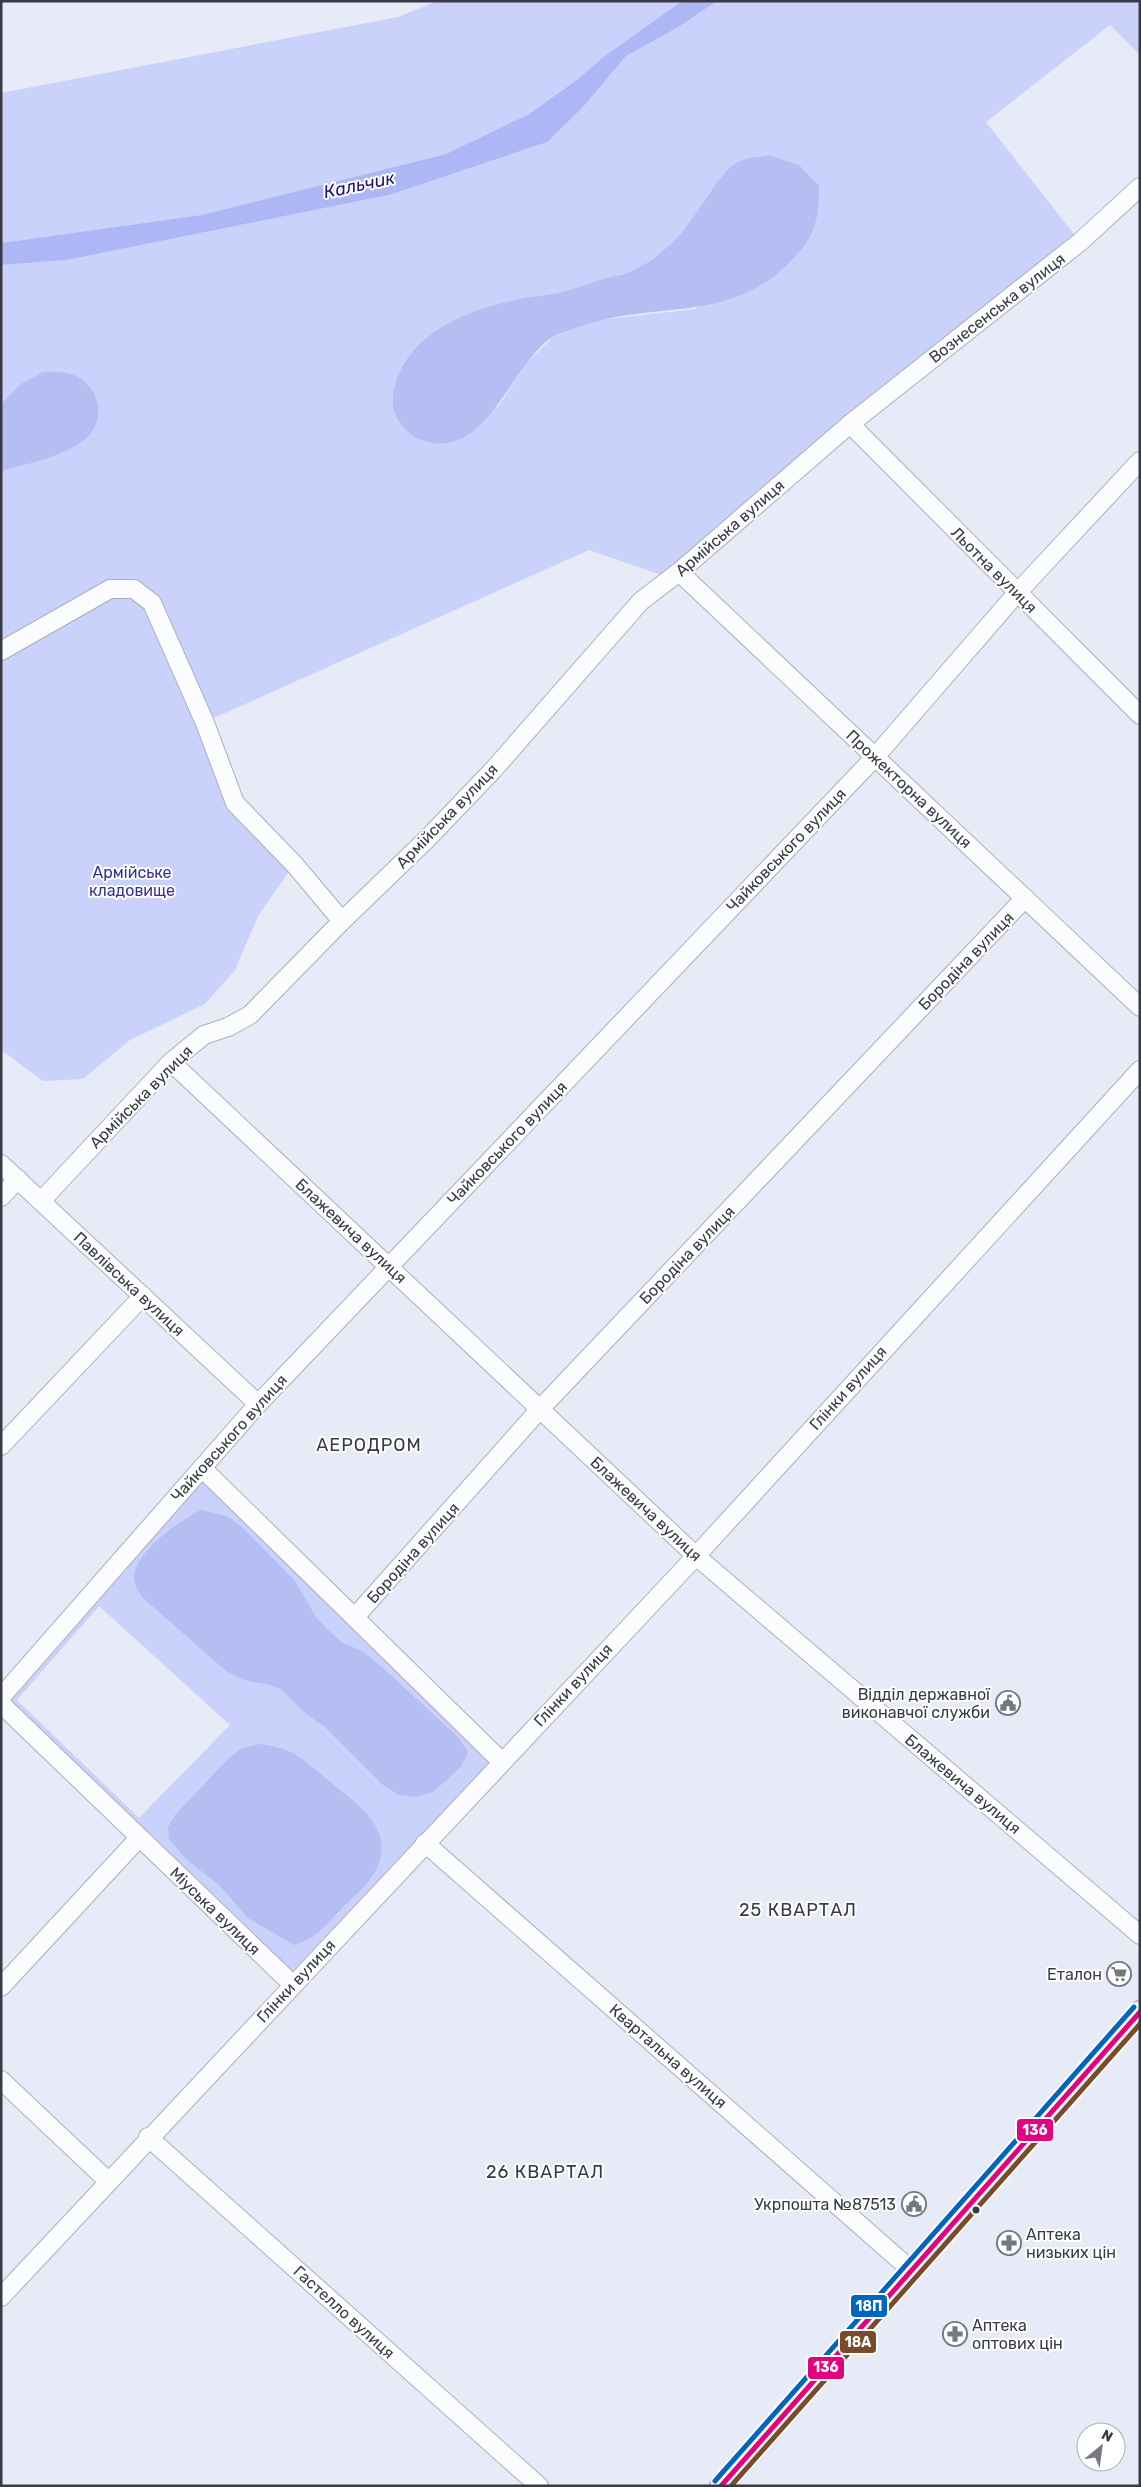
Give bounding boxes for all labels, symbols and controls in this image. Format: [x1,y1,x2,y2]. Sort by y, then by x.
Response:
water label: Кальчик [321,167,397,203]
street label: Вознесенська вулиця [925,249,1069,367]
street label: Армійська вулиця [672,476,788,580]
street label: Льотна вулиця [947,523,1041,617]
street label: Прожекторна вулиця [842,726,976,852]
street label: Армійська вулиця [392,760,502,872]
street label: Чайковського вулиця [722,784,850,916]
park label: Армійське кладовище [89,863,175,900]
street label: Бородіна вулиця [914,908,1018,1014]
street label: Армійська вулиця [86,1042,196,1152]
street label: Чайковського вулиця [443,1077,571,1209]
street label: Блажевича вулиця [291,1175,411,1287]
street label: Бородіна вулиця [635,1202,739,1308]
street label: Павлівська вулиця [70,1228,188,1340]
street label: Глінки вулиця [805,1342,891,1434]
street label: Чайковського вулиця [167,1371,291,1505]
district label: АЕРОДРОМ [316,1434,422,1456]
street label: Блажевича вулиця [586,1453,706,1565]
street label: Бородіна вулиця [363,1499,463,1607]
street label: Глінки вулиця [530,1640,616,1730]
place label: Відділ державної виконавчої служби [842,1685,991,1722]
public building icon: Відділ державної виконавчої служби [995,1690,1021,1716]
street label: Блажевича вулиця [901,1730,1025,1838]
street label: Міуська вулиця [166,1863,264,1959]
district label: 25 КВАРТАЛ [739,1899,857,1921]
street label: Глінки вулиця [253,1936,339,2026]
supermarket icon: Еталон [1106,1961,1132,1987]
place label: Еталон [1047,1965,1102,1984]
street label: Квартальна вулиця [605,2000,731,2112]
line badge: 136 [1016,2118,1054,2142]
text: 136 [1022,2122,1048,2139]
district label: 26 КВАРТАЛ [486,2161,604,2183]
public building icon: Укрпошта №87513 [901,2191,927,2217]
place label: Укрпошта №87513 [754,2195,896,2214]
unlabelled marker [971,2205,981,2215]
place label: Аптека низьких цін [1026,2225,1116,2262]
pharmacy icon: Аптека низьких цін [996,2230,1022,2256]
street label: Гастелло вулиця [289,2262,399,2362]
line badge: 18П [850,2294,888,2318]
text: 18П [856,2298,882,2315]
place label: Аптека оптових цін [972,2316,1063,2353]
pharmacy icon: Аптека оптових цін [942,2321,968,2347]
line badge: 18А [839,2330,877,2354]
text: 18А [845,2334,871,2351]
line badge: 136 [807,2356,845,2380]
text: 136 [813,2359,839,2376]
north arrow [1076,2422,1126,2472]
text: N [1099,2426,1116,2446]

